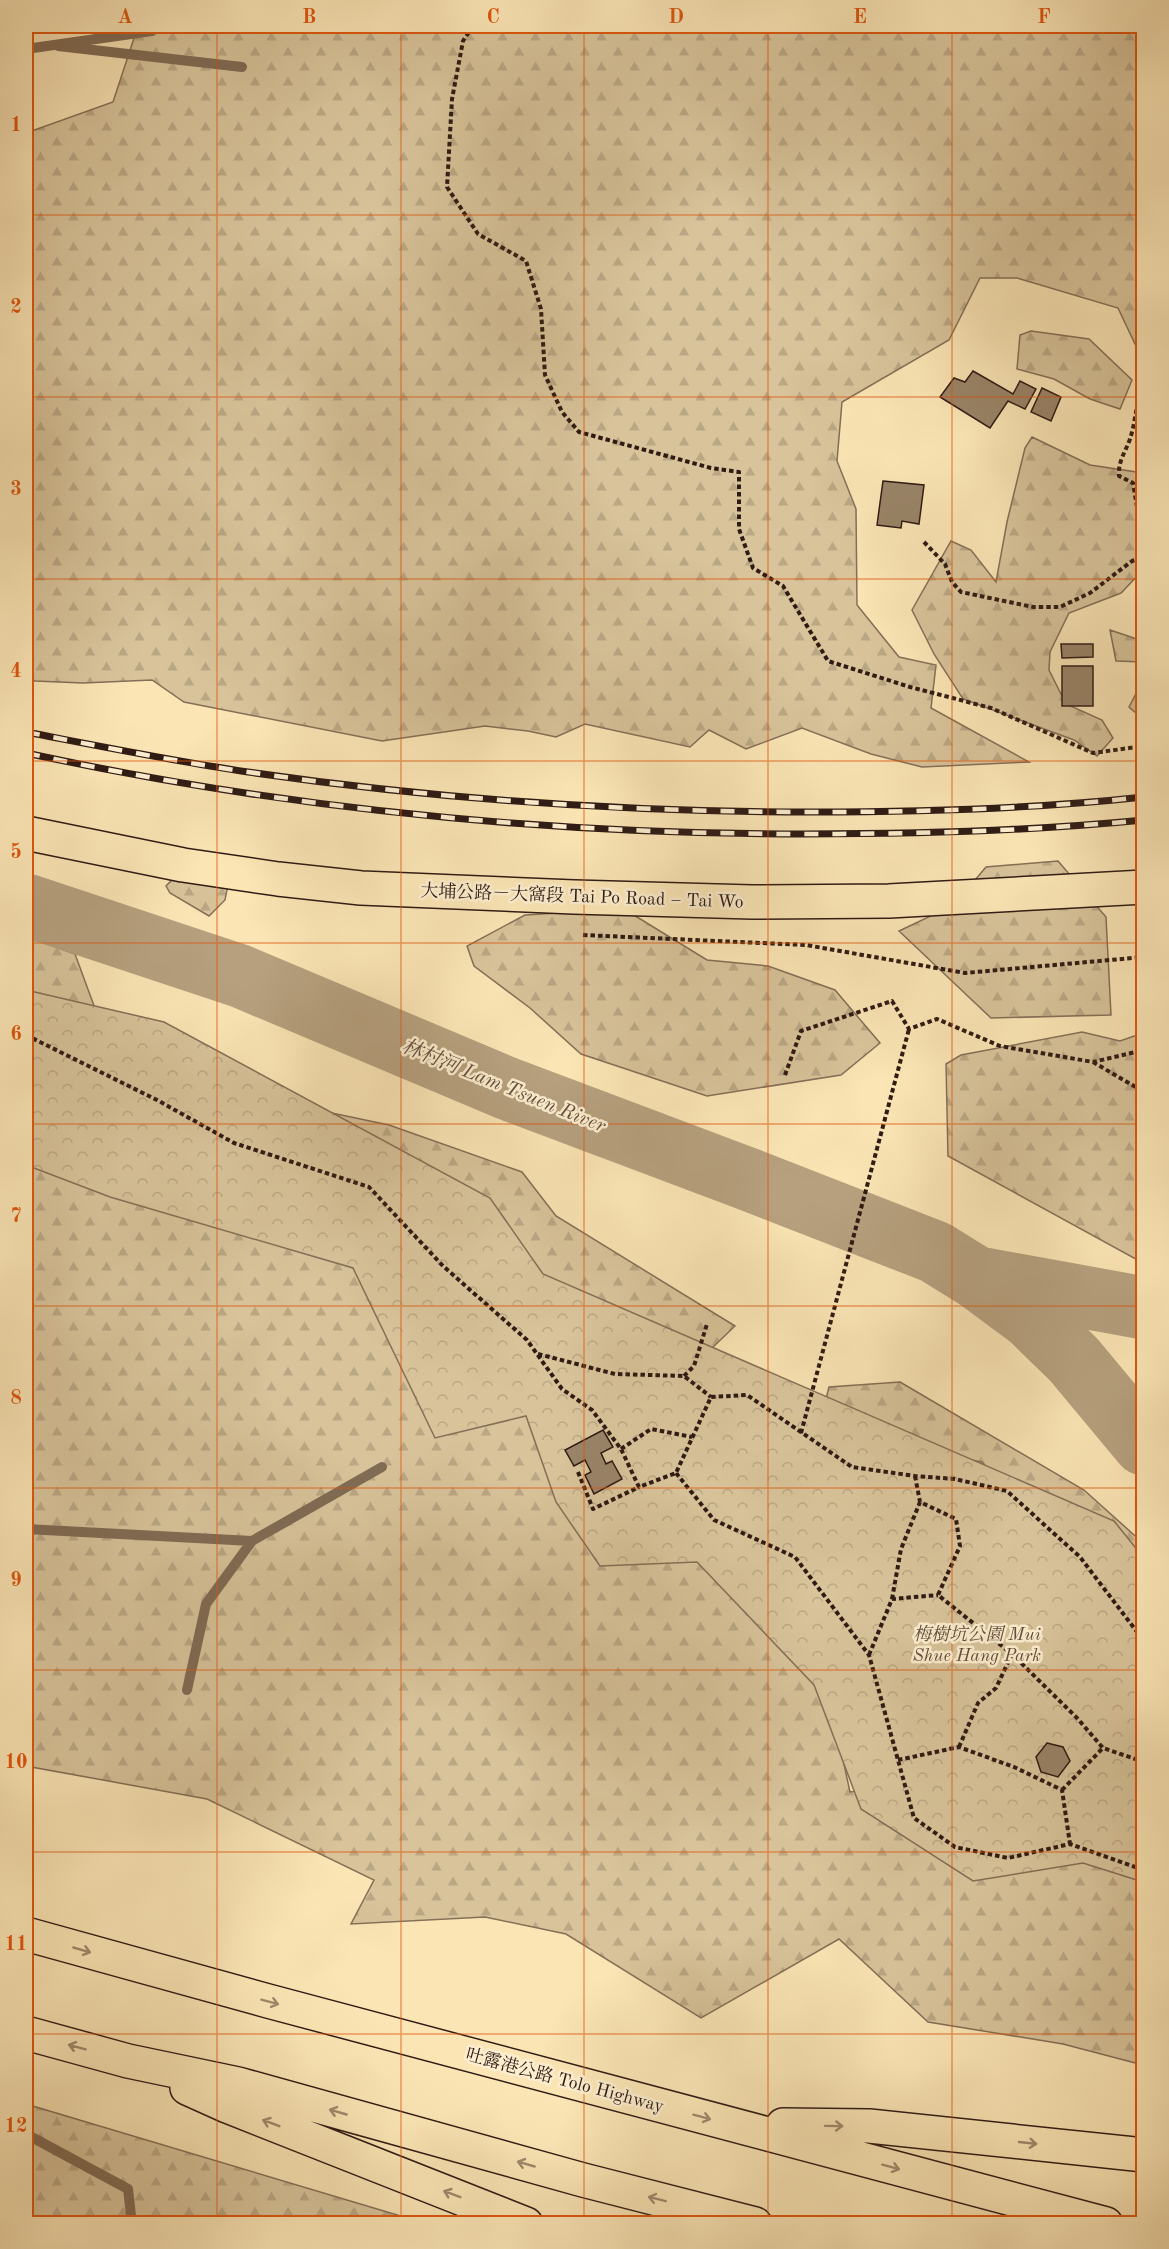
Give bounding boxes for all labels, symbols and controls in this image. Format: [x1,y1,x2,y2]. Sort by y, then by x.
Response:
text: A [117,8,133,28]
text: B [302,8,316,28]
text: C [486,8,500,28]
text: D [668,8,684,28]
text: E [853,8,867,28]
text: F [1037,8,1051,28]
text: 1 [10,116,22,136]
text: 2 [10,298,22,318]
text: 3 [10,480,22,500]
text: 4 [10,662,22,682]
text: 5 [10,842,22,863]
street label: 大埔公路－大窩段 Tai Po Road – Tai Wo [420,880,744,912]
text: 6 [10,1025,22,1045]
water label: 林村河 Lam Tsuen River [399,1035,609,1137]
text: 7 [10,1207,22,1227]
text: 8 [10,1389,22,1409]
text: 9 [10,1571,22,1591]
park label: 梅樹坑公園 Mui Shue Hang Park [913,1624,1041,1665]
text: 10 [4,1753,28,1773]
text: 11 [4,1935,28,1955]
one-way arrow [72,1945,91,1956]
one-way arrow [260,1996,279,2008]
one-way arrow [67,2041,86,2053]
street label: 吐露港公路 Tolo Highway [464,2044,667,2116]
one-way arrow [329,2106,348,2117]
one-way arrow [692,2111,711,2123]
text: 12 [4,2117,28,2137]
one-way arrow [262,2117,280,2128]
one-way arrow [823,2120,843,2132]
one-way arrow [1017,2138,1037,2149]
one-way arrow [517,2158,536,2170]
one-way arrow [881,2161,900,2173]
one-way arrow [443,2188,462,2199]
one-way arrow [648,2192,667,2204]

